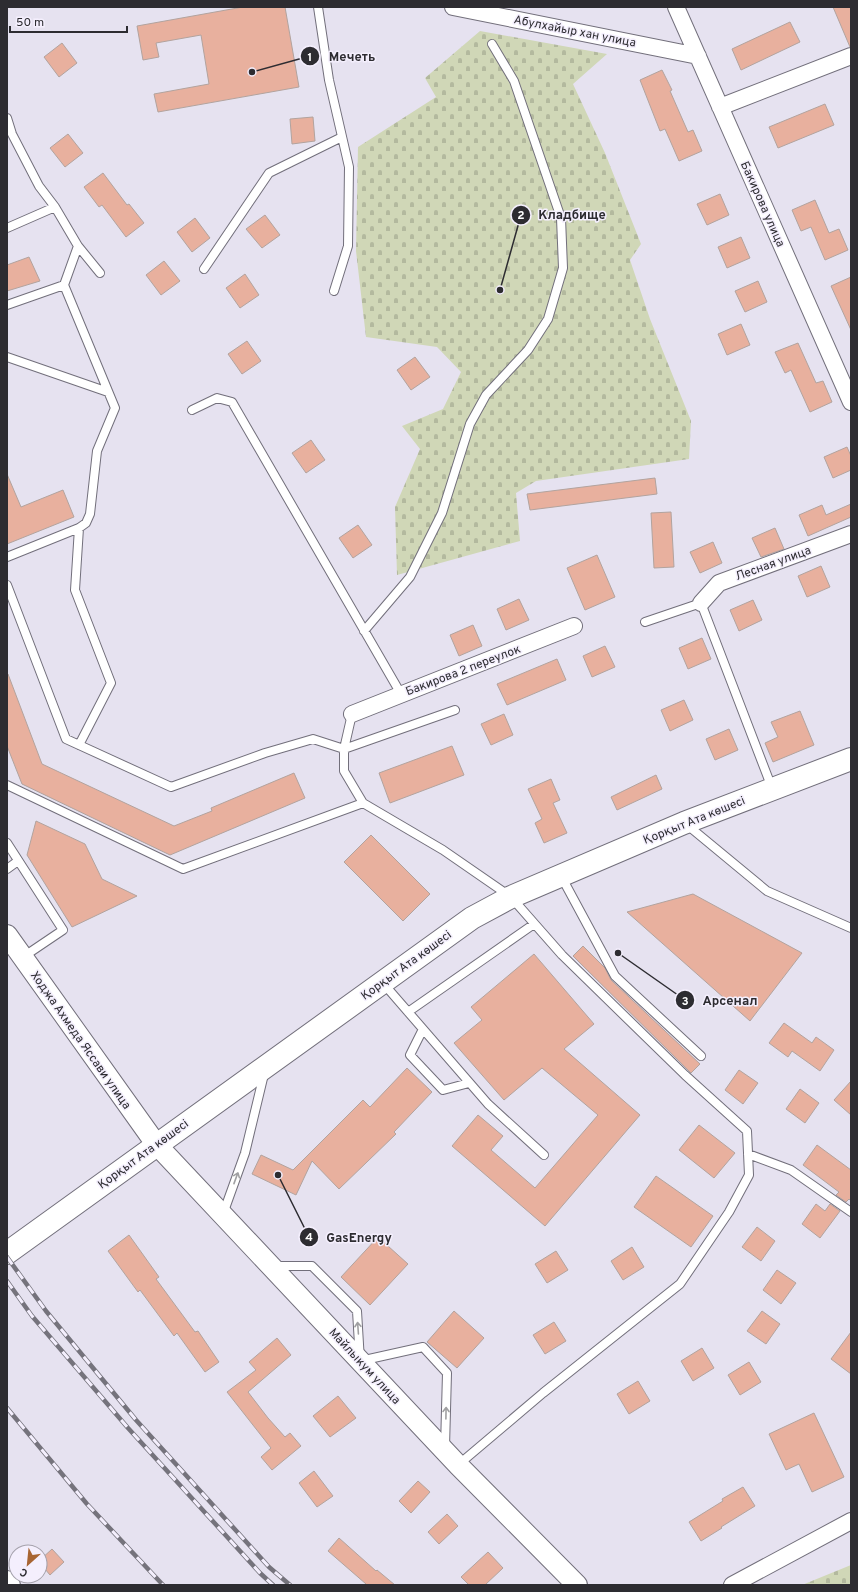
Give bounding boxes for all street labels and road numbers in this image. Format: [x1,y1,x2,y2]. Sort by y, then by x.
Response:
street label: Абулхайыр хан улица [512,12,637,52]
street label: Бакирова улица [736,159,788,250]
street label: Лесная улица [733,543,813,585]
street label: Бакирова 2 переулок [403,642,523,700]
street label: Қорқыт Ата көшесі [641,793,748,849]
street label: Қорқыт Ата көшесі [358,927,455,1004]
street label: Ходжа Ахмеда Яссави улица [26,968,134,1113]
street label: Қорқыт Ата көшесі [95,1116,192,1193]
street label: Майлыкум улица [325,1325,404,1408]

